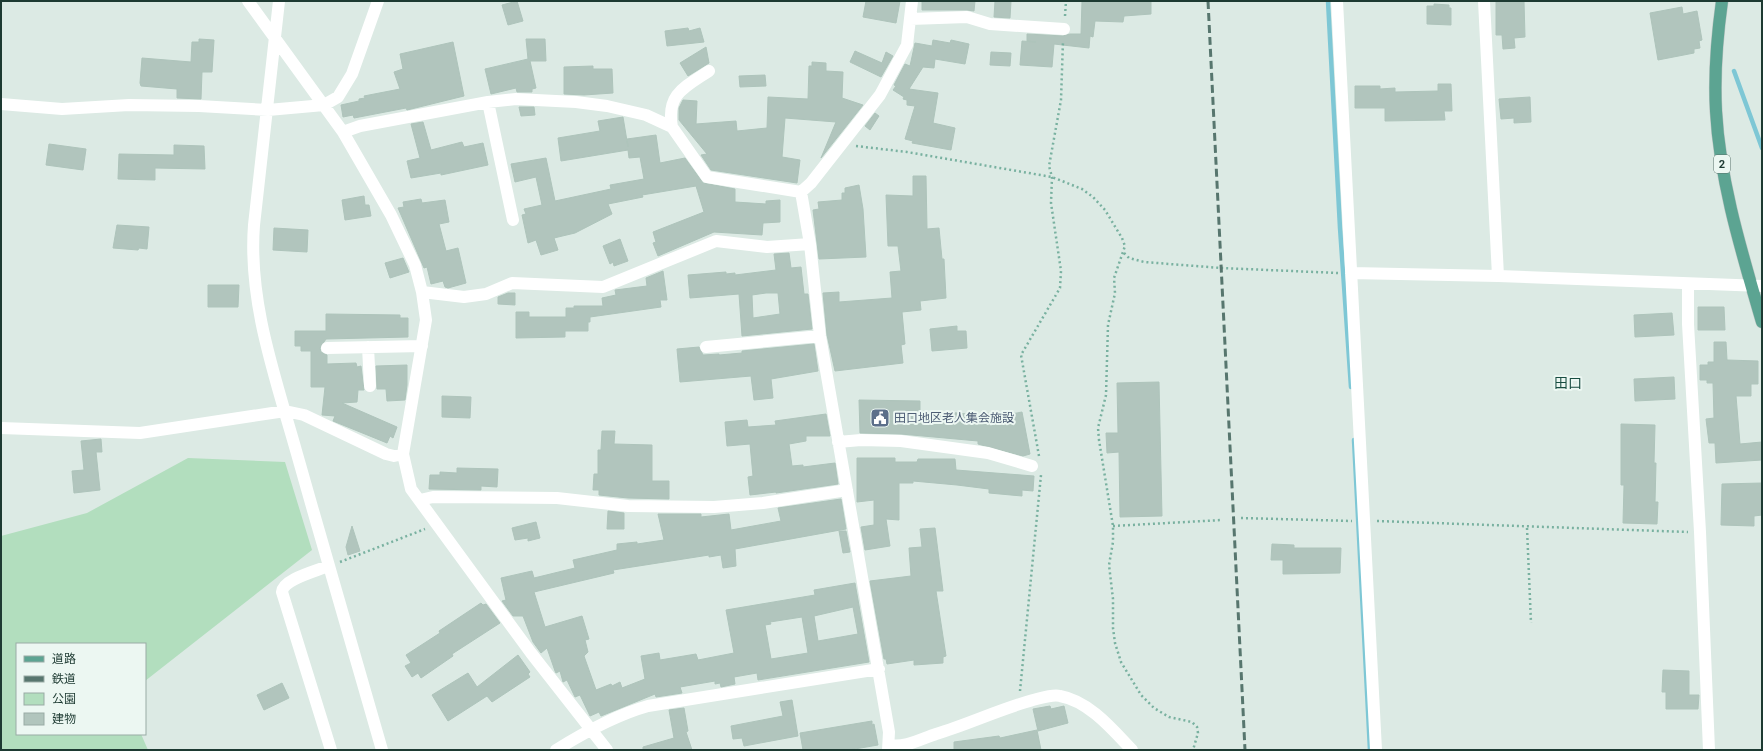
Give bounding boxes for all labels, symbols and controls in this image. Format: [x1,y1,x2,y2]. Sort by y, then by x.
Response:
road number: 2 [1714,155,1730,173]
district label: 田口 [1554,375,1582,391]
public building icon: 田口地区老人集会施設 [869,407,891,429]
place label: 田口地区老人集会施設 [894,411,1014,425]
legend [16,643,146,735]
text: 道路 [52,652,76,666]
text: 鉄道 [52,672,76,686]
text: 公園 [52,692,76,706]
text: 建物 [52,712,76,726]

